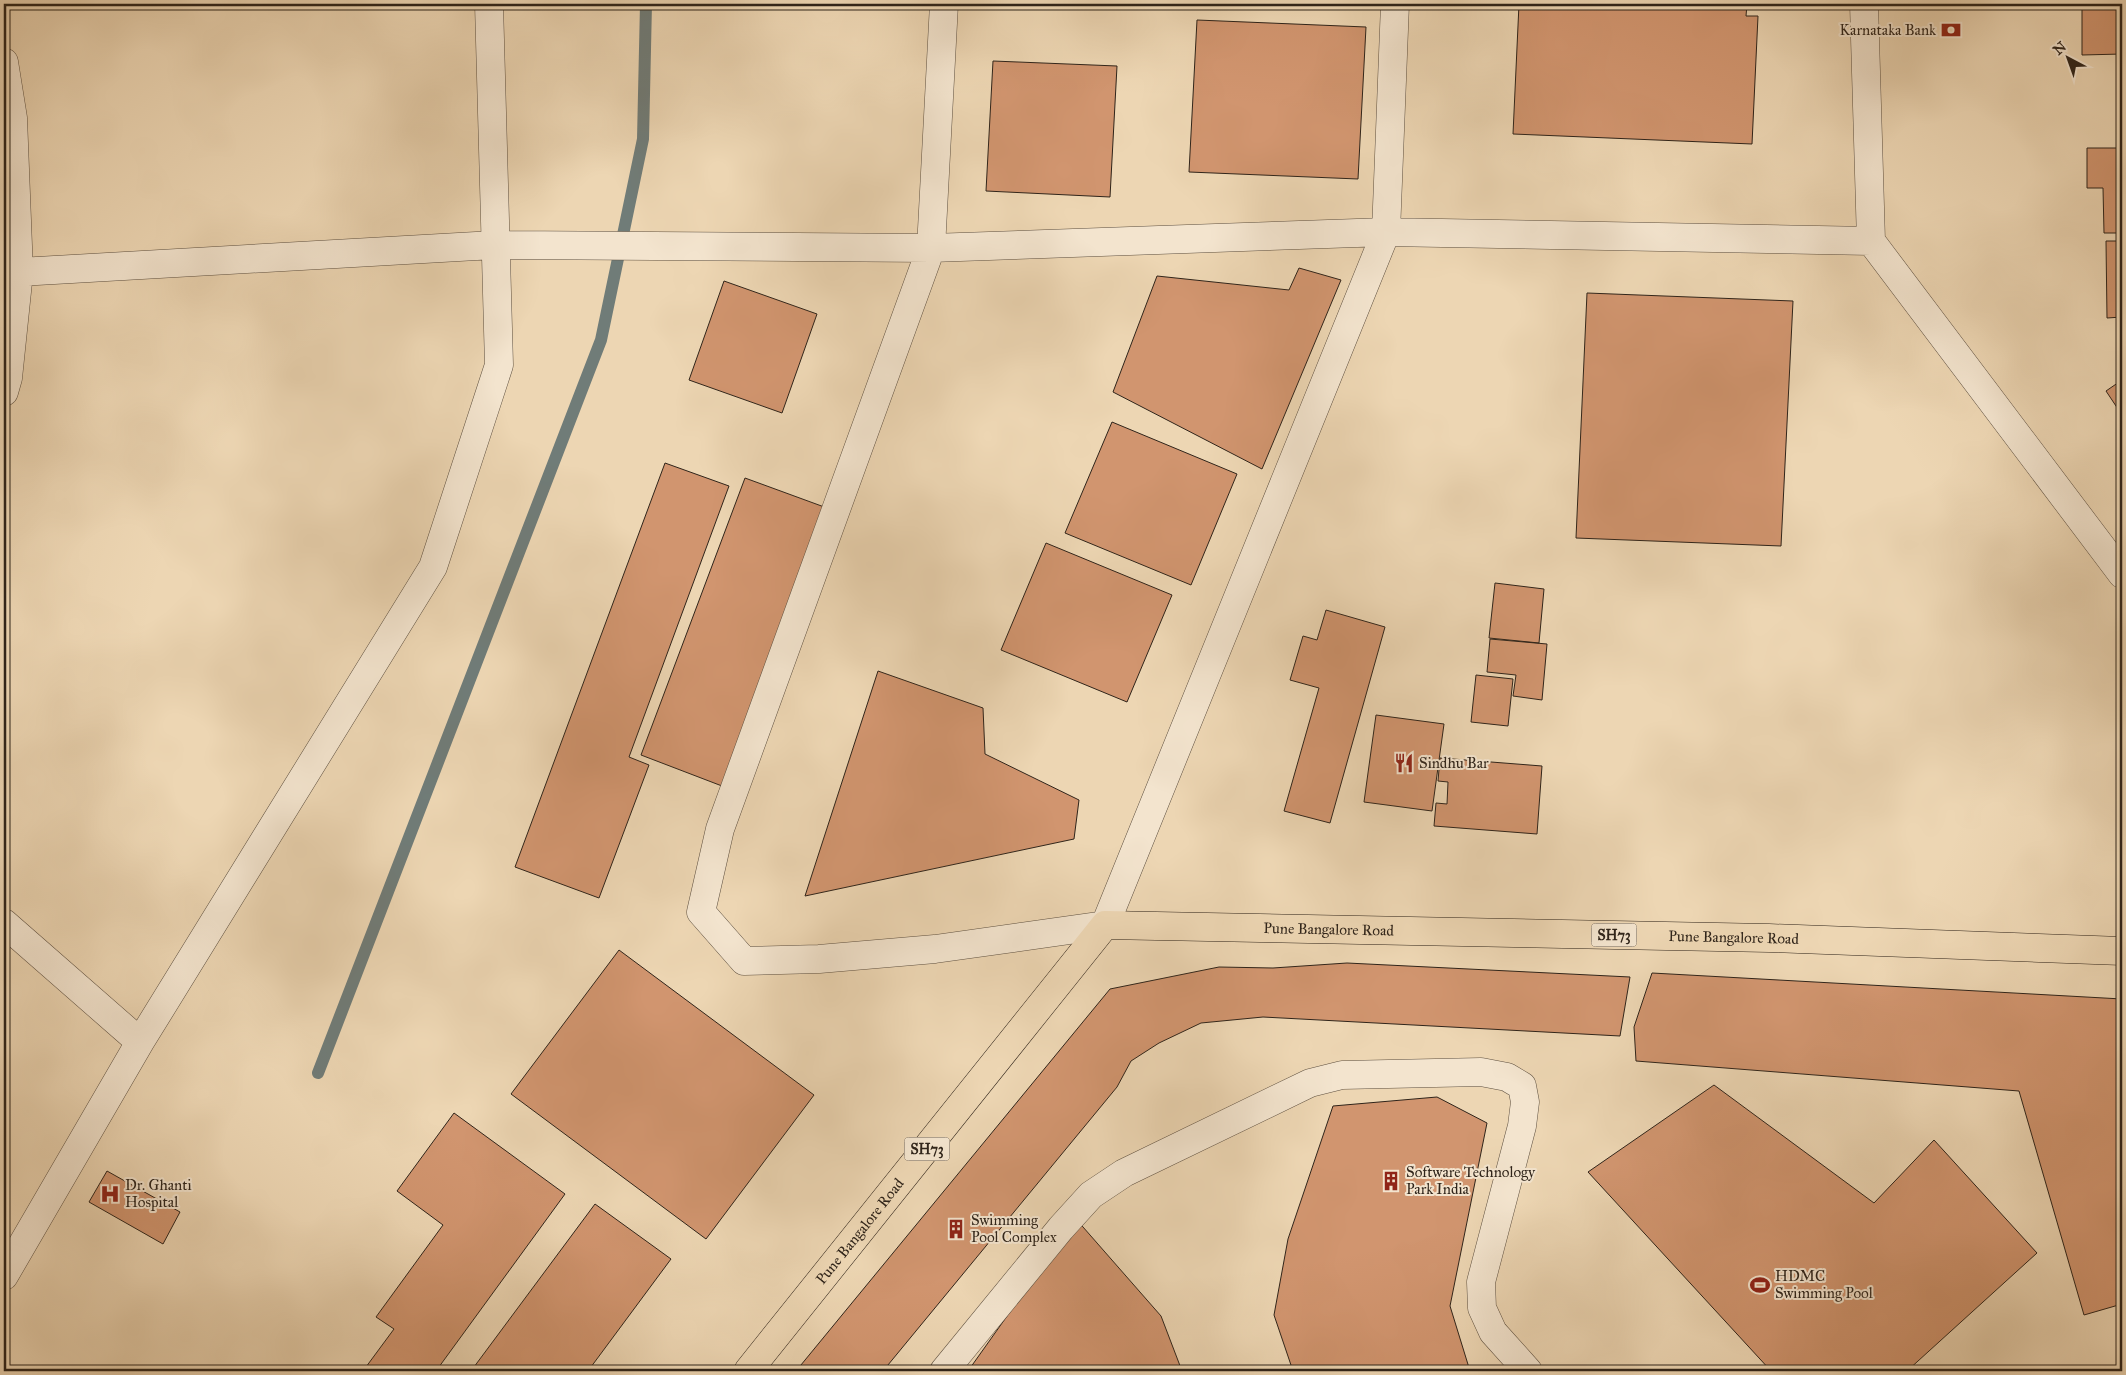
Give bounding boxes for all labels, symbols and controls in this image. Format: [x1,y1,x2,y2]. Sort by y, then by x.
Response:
bank icon: Karnataka Bank [1940,19,1962,41]
place label: Karnataka Bank [1839,21,1936,39]
north arrow [2044,32,2094,82]
text: N [2050,38,2070,59]
restaurant icon: Sindhu Bar [1393,752,1415,774]
place label: Sindhu Bar [1419,754,1489,772]
street label: Pune Bangalore Road [1263,919,1395,940]
road number: SH73 [1592,924,1636,946]
street label: Pune Bangalore Road [1668,927,1800,948]
road number: SH73 [904,1138,950,1160]
place label: Software Technology Park India [1406,1163,1536,1198]
building icon: Software Technology Park India [1380,1170,1402,1192]
street label: Pune Bangalore Road [812,1174,908,1288]
place label: Dr. Ghanti Hospital [125,1176,192,1211]
hospital icon: Dr. Ghanti Hospital [99,1183,121,1205]
place label: Swimming Pool Complex [971,1211,1057,1246]
building icon: Swimming Pool Complex [945,1218,967,1240]
place label: HDMC Swimming Pool [1775,1267,1874,1302]
sports icon: HDMC Swimming Pool [1749,1274,1771,1296]

